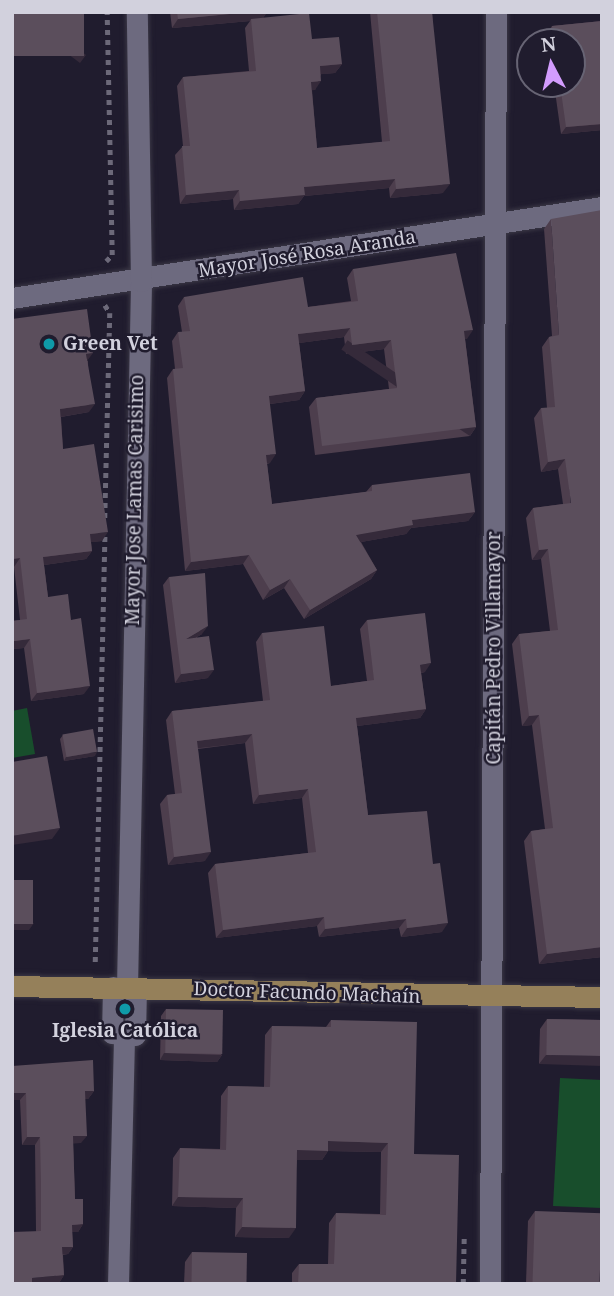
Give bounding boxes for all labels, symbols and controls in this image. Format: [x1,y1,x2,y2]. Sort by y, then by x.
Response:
north arrow [516,28,586,98]
text: N [540,30,558,58]
street label: Mayor José Rosa Aranda [197,226,417,282]
place label: Green Vet [63,333,158,355]
marker: Green Vet [41,336,57,352]
street label: Mayor Jose Lamas Carisimo [121,374,149,626]
street label: Capitán Pedro Villamayor [483,531,505,765]
street label: Doctor Facundo Machaín [193,978,421,1008]
marker: Iglesia Católica [117,1001,133,1017]
place label: Iglesia Católica [52,1020,198,1042]

